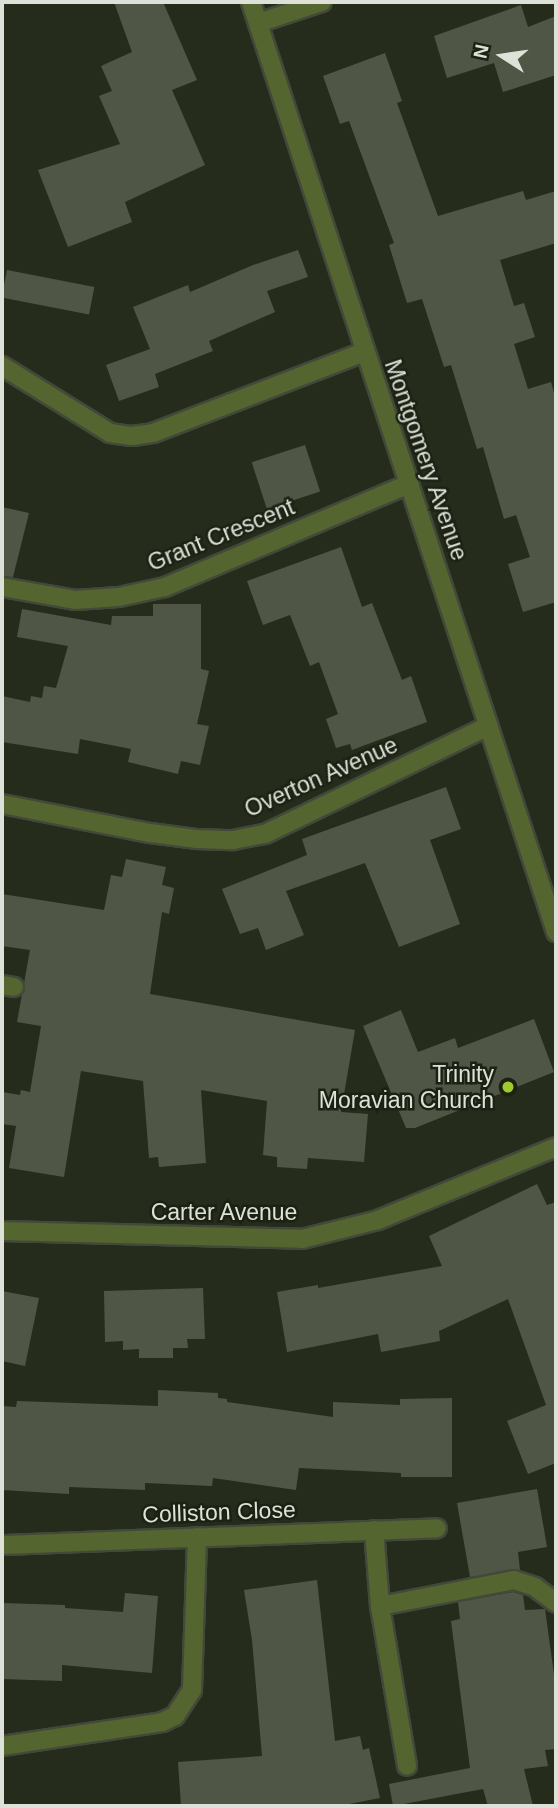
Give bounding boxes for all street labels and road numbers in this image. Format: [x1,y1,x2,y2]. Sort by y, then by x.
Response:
street label: Montgomery Avenue [378,355,474,565]
street label: Grant Crescent [144,493,298,577]
street label: Overton Avenue [240,731,402,823]
street label: Carter Avenue [150,1198,298,1226]
street label: Colliston Close [142,1496,296,1528]

